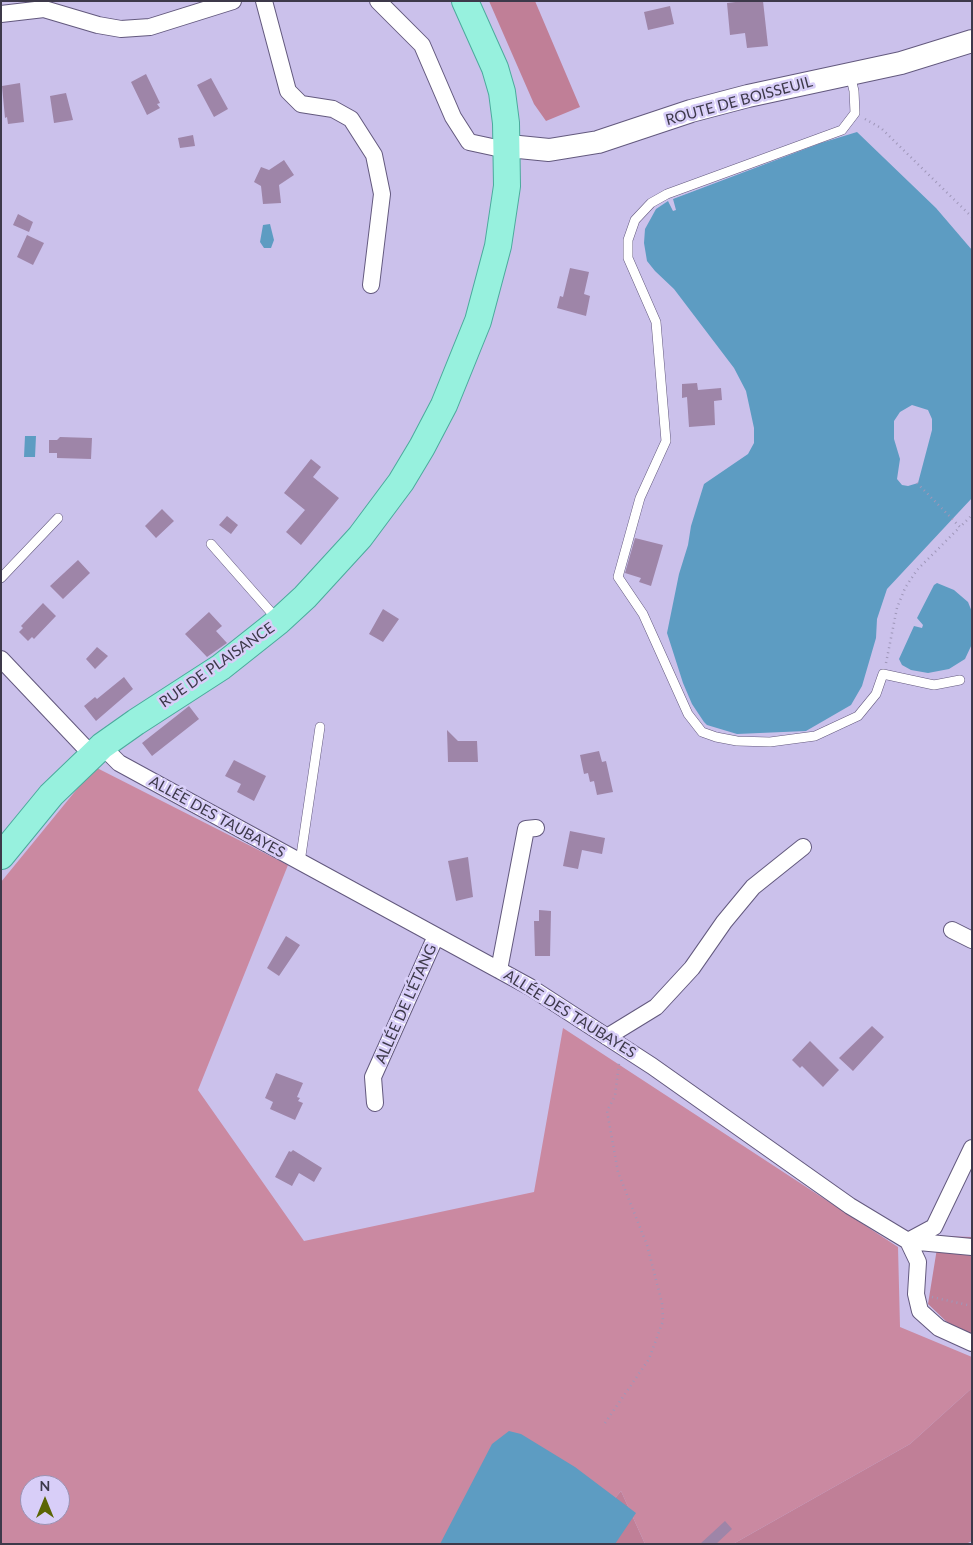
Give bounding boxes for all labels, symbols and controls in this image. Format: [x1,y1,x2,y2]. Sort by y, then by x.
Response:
street label: ROUTE DE BOISSEUIL [664,73,814,129]
street label: RUE DE PLAISANCE [156,619,278,711]
street label: ALLÉE DES TAUBAYES [146,772,288,862]
street label: ALLÉE DE L'ÉTANG [372,941,440,1067]
street label: ALLÉE DES TAUBAYES [501,966,639,1062]
north arrow [20,1475,70,1525]
text: N [40,1477,50,1494]

